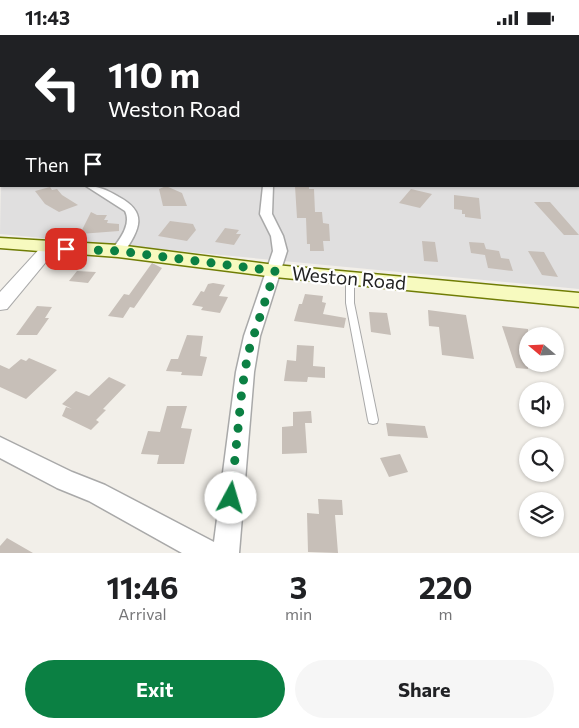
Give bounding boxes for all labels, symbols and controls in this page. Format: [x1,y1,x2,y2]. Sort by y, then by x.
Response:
text: 11:43 [25,6,70,29]
text: 110 m [108,52,200,95]
icon: left [25,55,90,120]
text: Weston Road [108,95,241,122]
icon: arrive [79,150,107,178]
text: Then [25,153,69,176]
pin [45,228,87,270]
icon: arrive [52,235,80,263]
street label: Weston Road [291,261,407,294]
north arrow [519,327,564,373]
map controls [519,327,564,537]
button: sound [519,382,564,427]
button: search [519,437,564,482]
position arrow [204,471,256,523]
button: layers [519,492,564,537]
text: 11:46 [106,568,178,605]
text: 3 [290,568,307,605]
text: 220 [419,568,473,605]
text: Arrival [118,604,167,623]
text: min [285,604,312,623]
text: m [439,604,453,623]
button: Exit [25,660,285,718]
button: Share [295,660,554,718]

